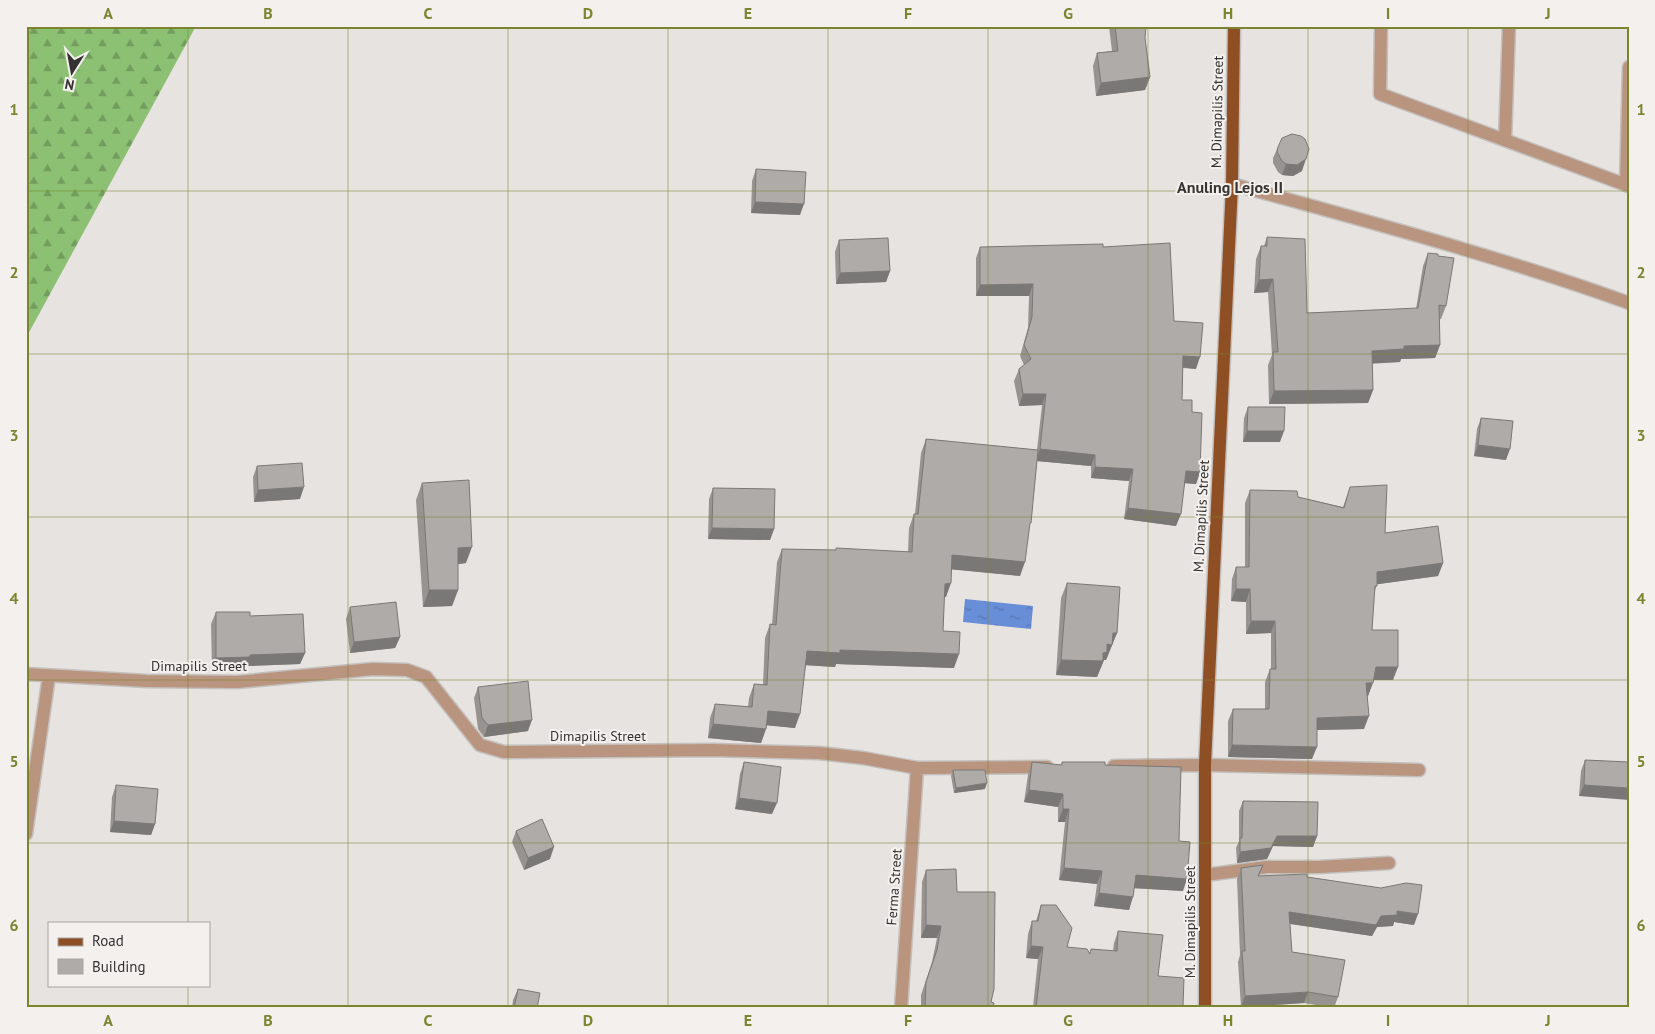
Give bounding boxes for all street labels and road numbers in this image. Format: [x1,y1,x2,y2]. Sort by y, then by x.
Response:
street label: M. Dimapilis Street [1207,55,1227,168]
street label: M. Dimapilis Street [1189,459,1213,573]
street label: Dimapilis Street [151,657,247,675]
street label: Dimapilis Street [550,727,646,745]
street label: Ferma Street [882,848,906,926]
street label: M. Dimapilis Street [1181,866,1199,978]

